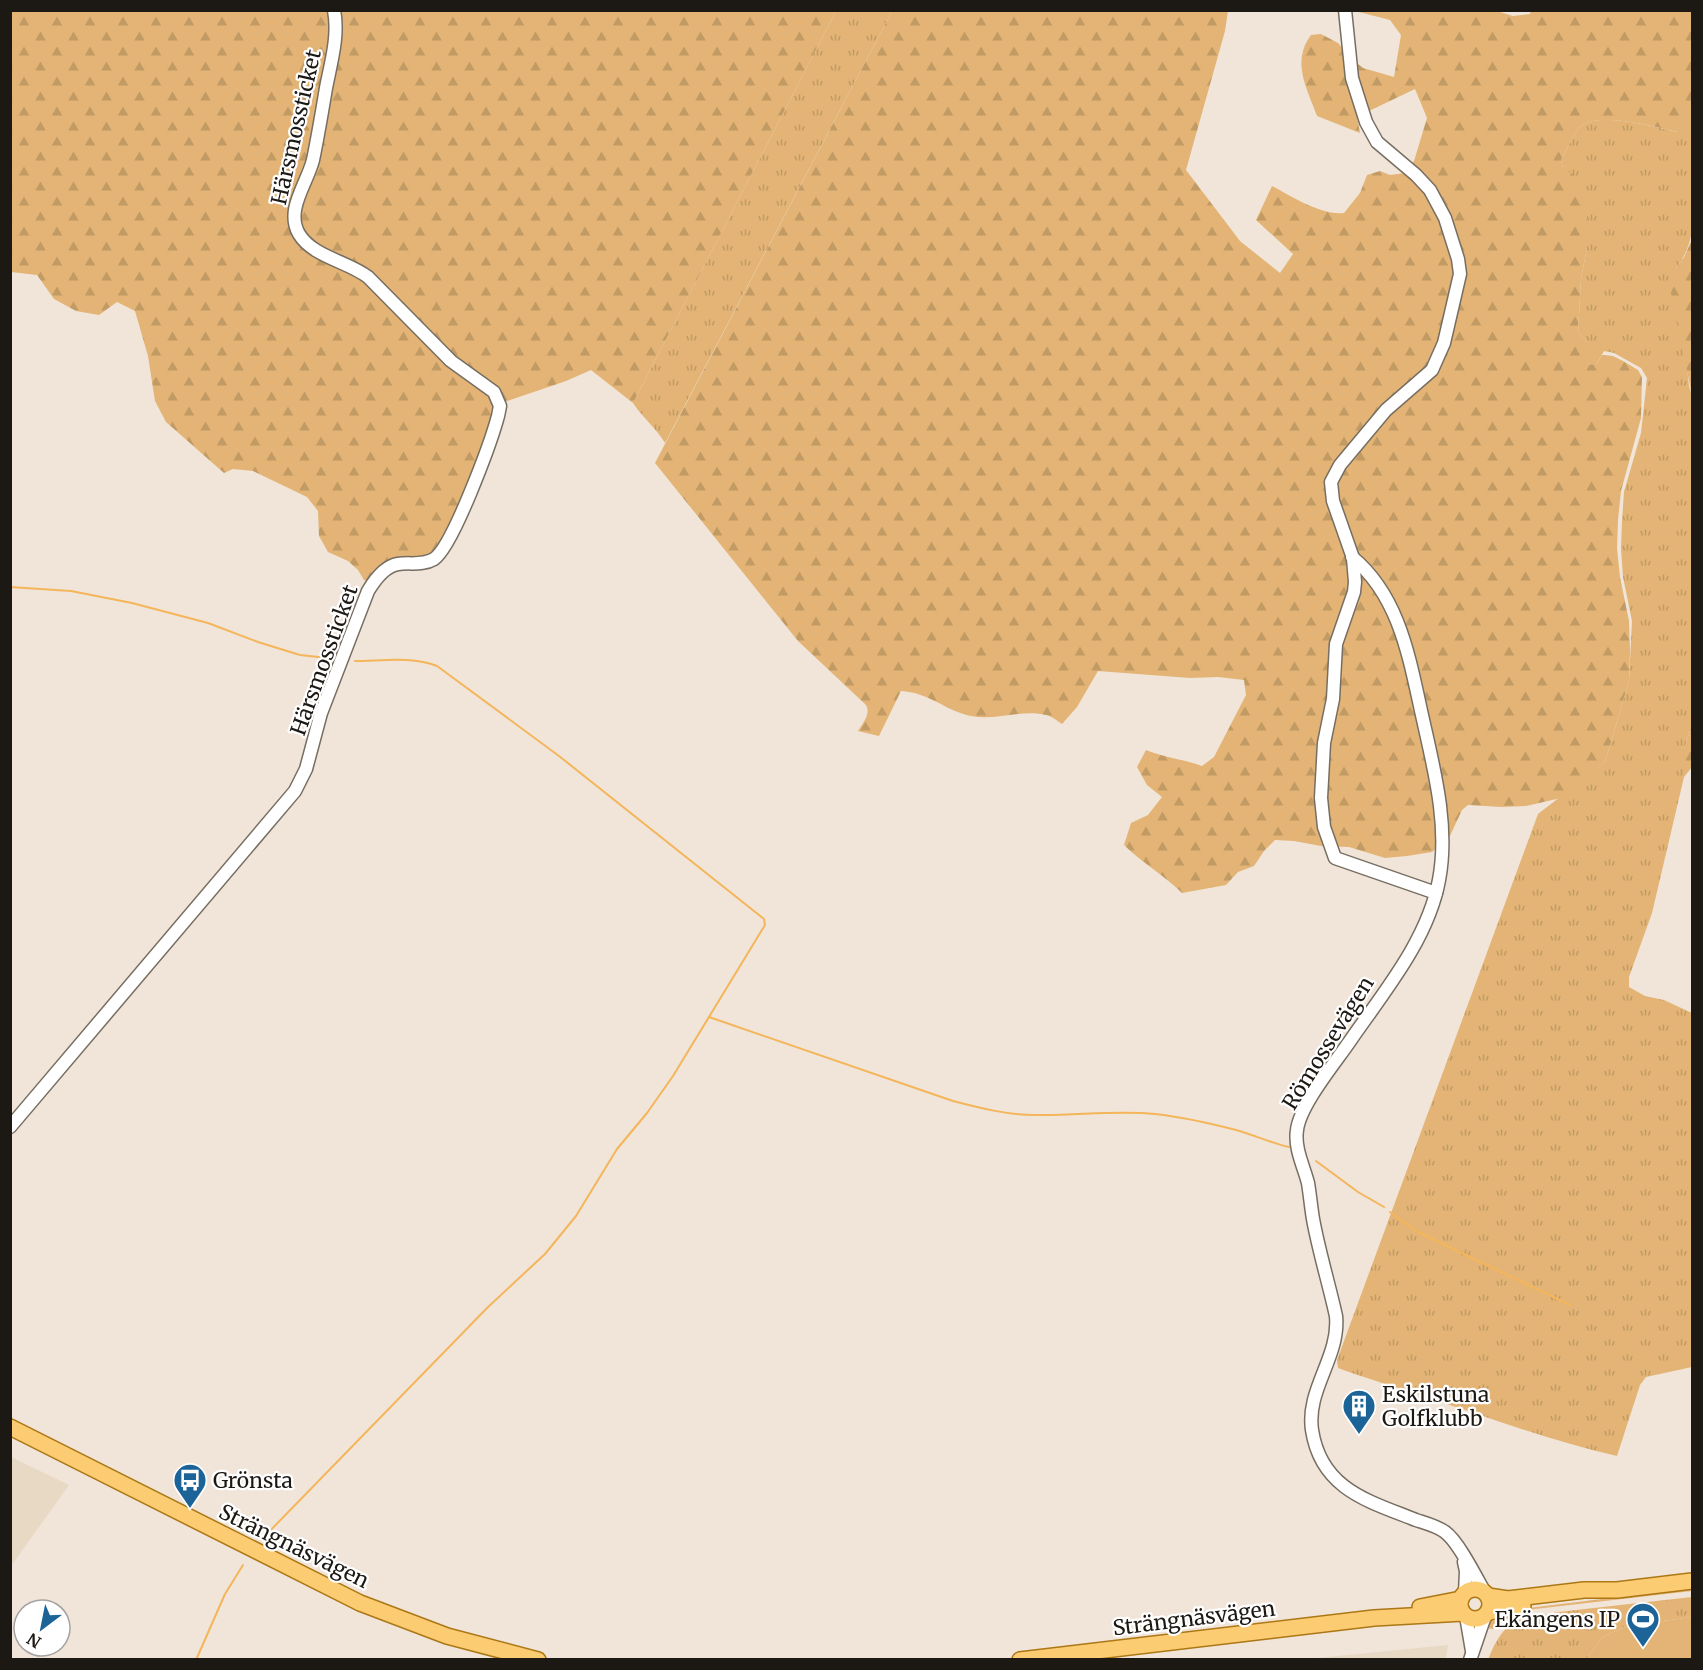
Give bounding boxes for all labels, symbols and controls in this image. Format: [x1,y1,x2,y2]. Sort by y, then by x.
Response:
street label: Härsmossticket [265,47,327,207]
street label: Härsmossticket [284,581,364,739]
street label: Römossevägen [1276,971,1380,1115]
place label: Eskilstuna Golfklubb [1382,1381,1489,1432]
building icon: Eskilstuna Golfklubb [1341,1388,1377,1435]
bus stop icon: Grönsta [172,1462,208,1509]
place label: Grönsta [213,1467,293,1494]
street label: Strängnäsvägen [215,1498,374,1594]
street label: Strängnäsvägen [1111,1595,1277,1641]
north arrow [12,1598,72,1658]
sports icon: Ekängens IP [1625,1601,1661,1648]
place label: Ekängens IP [1494,1606,1620,1633]
text: N [23,1629,45,1653]

